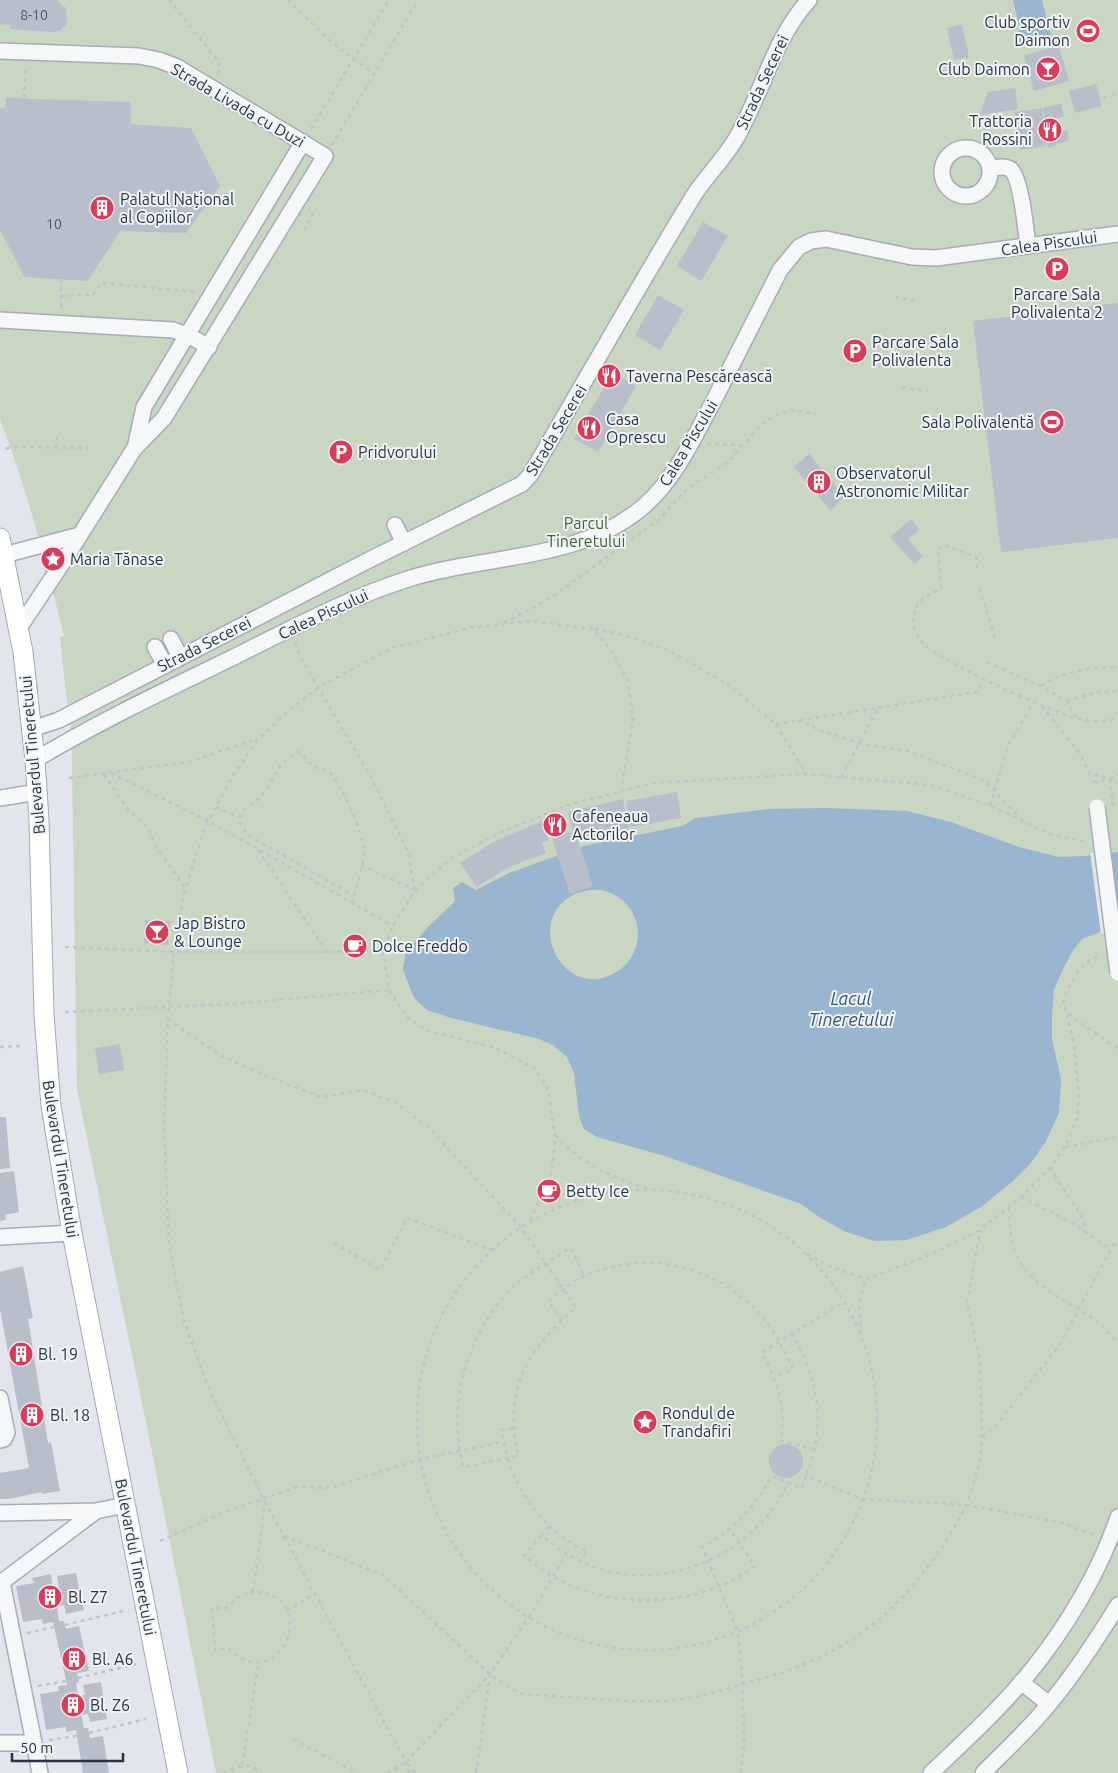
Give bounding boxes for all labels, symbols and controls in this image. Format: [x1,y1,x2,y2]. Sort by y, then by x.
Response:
house number: 8-10 [20,7,48,23]
place label: Club sportiv Daimon [984,13,1070,49]
sports icon: Club sportiv Daimon [1075,18,1101,44]
street label: Strada Secerei [732,32,792,132]
bar icon: Club Daimon [1035,56,1061,82]
street label: Strada Livada cu Duzi [168,59,308,151]
place label: Club Daimon [938,60,1030,78]
place label: Trattoria Rossini [969,112,1032,148]
restaurant icon: Trattoria Rossini [1037,117,1063,143]
place label: Palatul Național al Copiilor [120,190,234,226]
building icon: Palatul Național al Copiilor [89,195,115,221]
house number: 10 [46,216,62,232]
street label: Calea Piscului [1000,227,1098,259]
parking icon: Parcare Sala Polivalenta 2 [1044,256,1070,282]
place label: Parcare Sala Polivalenta 2 [1011,285,1103,321]
place label: Parcare Sala Polivalenta [872,333,959,369]
parking icon: Parcare Sala Polivalenta [842,338,868,364]
restaurant icon: Taverna Pescărească [596,363,622,389]
place label: Taverna Pescărească [626,367,772,385]
street label: Strada Secerei [522,381,590,479]
street label: Calea Piscului [655,397,721,489]
sports icon: Sala Polivalentă [1039,409,1065,435]
place label: Casa Oprescu [606,410,666,446]
place label: Sala Polivalentă [922,413,1034,431]
restaurant icon: Casa Oprescu [576,415,602,441]
parking icon: Pridvorului [328,439,354,465]
place label: Pridvorului [358,443,436,461]
place label: Observatorul Astronomic Militar [836,464,969,500]
building icon: Observatorul Astronomic Militar [806,469,832,495]
park label: Parcul Tineretului [547,514,625,550]
place icon: Maria Tănase [40,546,66,572]
place label: Maria Tănase [70,550,164,568]
street label: Calea Piscului [275,585,371,643]
street label: Strada Secerei [154,613,254,675]
street label: Bulevardul Tineretului [16,675,48,835]
place label: Cafeneaua Actorilor [572,807,649,843]
restaurant icon: Cafeneaua Actorilor [542,812,568,838]
place label: Jap Bistro & Lounge [174,914,246,950]
bar icon: Jap Bistro & Lounge [144,919,170,945]
cafe icon: Dolce Freddo [342,933,368,959]
place label: Dolce Freddo [372,937,468,955]
water label: Lacul Tineretului [808,988,894,1029]
street label: Bulevardul Tineretului [40,1079,82,1239]
cafe icon: Betty Ice [536,1178,562,1204]
place label: Betty Ice [566,1182,629,1200]
building icon: Bl. 19 [8,1341,34,1367]
place label: Bl. 19 [38,1345,78,1363]
building icon: Bl. 18 [19,1402,45,1428]
place label: Rondul de Trandafiri [662,1404,735,1440]
place label: Bl. 18 [50,1406,90,1424]
place icon: Rondul de Trandafiri [632,1409,658,1435]
street label: Bulevardul Tineretului [112,1477,160,1637]
building icon: Bl. Z7 [37,1584,63,1610]
place label: Bl. Z7 [68,1588,108,1606]
building icon: Bl. A6 [61,1646,87,1672]
place label: Bl. A6 [92,1650,133,1668]
building icon: Bl. Z6 [60,1692,86,1718]
place label: Bl. Z6 [90,1696,130,1714]
scale bar [12,1730,124,1762]
text: 50 m [20,1739,53,1756]

